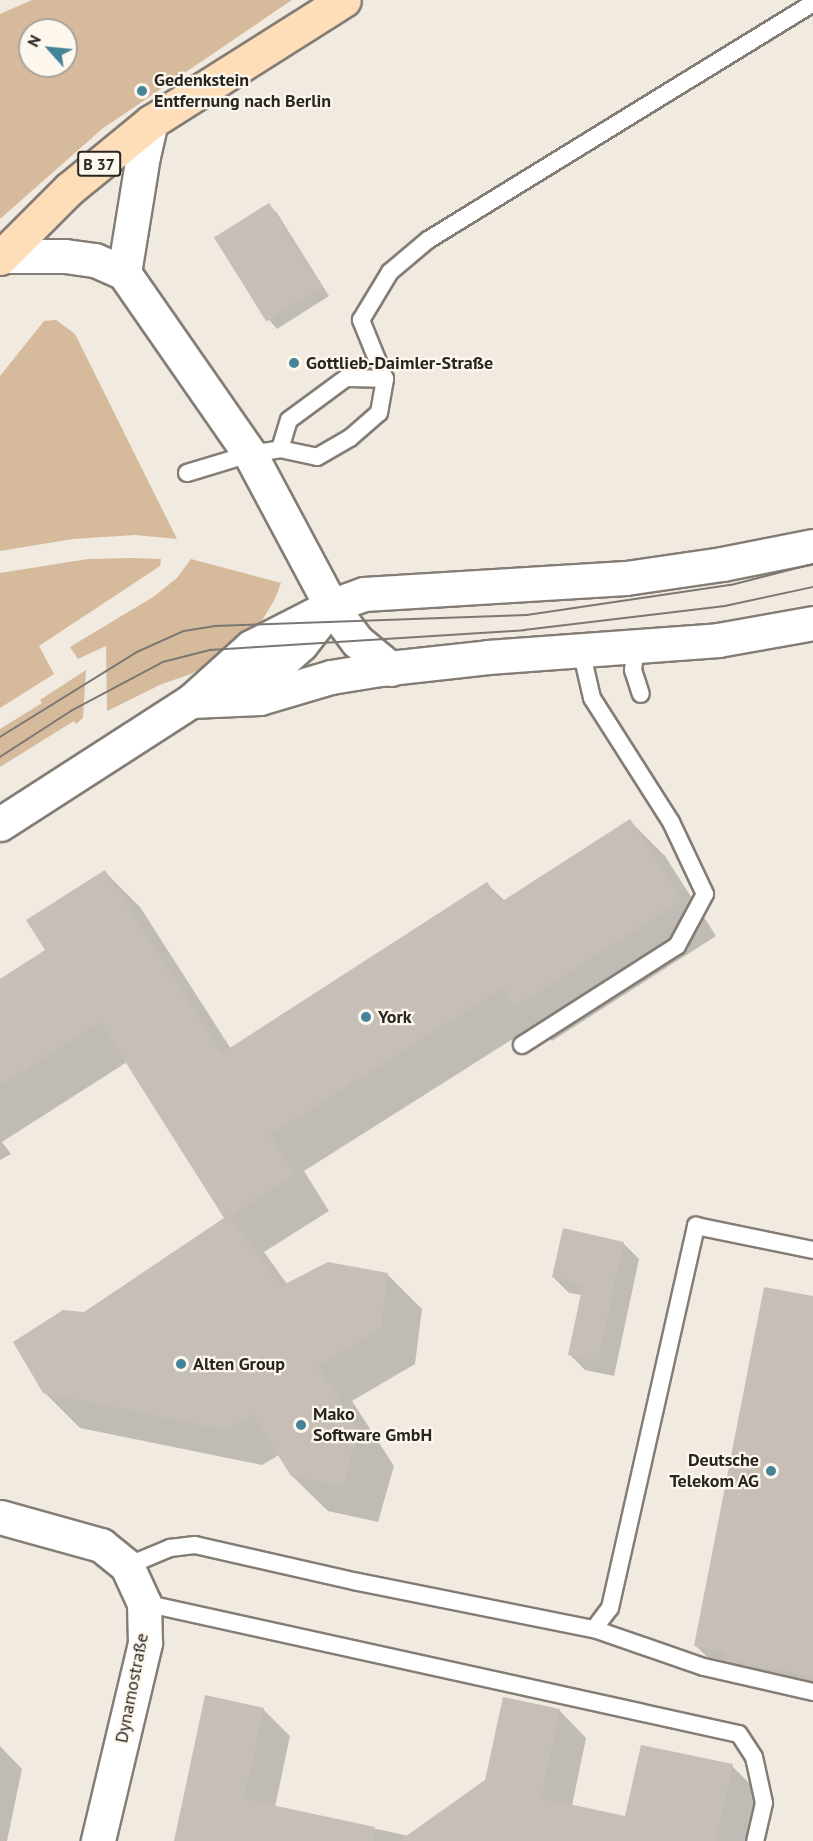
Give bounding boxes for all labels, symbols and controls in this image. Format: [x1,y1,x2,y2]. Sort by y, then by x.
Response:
north arrow [18,18,78,78]
text: N [22,32,45,50]
place label: Gedenkstein Entfernung nach Berlin [154,70,331,112]
marker: Gedenkstein Entfernung nach Berlin [135,84,149,98]
road number: B 37 [76,151,122,177]
place label: Gottlieb-Daimler-Straße [306,352,493,374]
marker: Gottlieb-Daimler-Straße [287,356,301,370]
place label: York [378,1006,412,1028]
marker: York [359,1010,373,1024]
place label: Alten Group [193,1353,285,1375]
marker: Alten Group [174,1357,188,1371]
place label: Mako Software GmbH [313,1404,432,1446]
marker: Mako Software GmbH [294,1418,308,1432]
place label: Deutsche Telekom AG [669,1450,759,1492]
marker: Deutsche Telekom AG [764,1464,778,1478]
street label: Dynamostraße [111,1631,153,1745]

